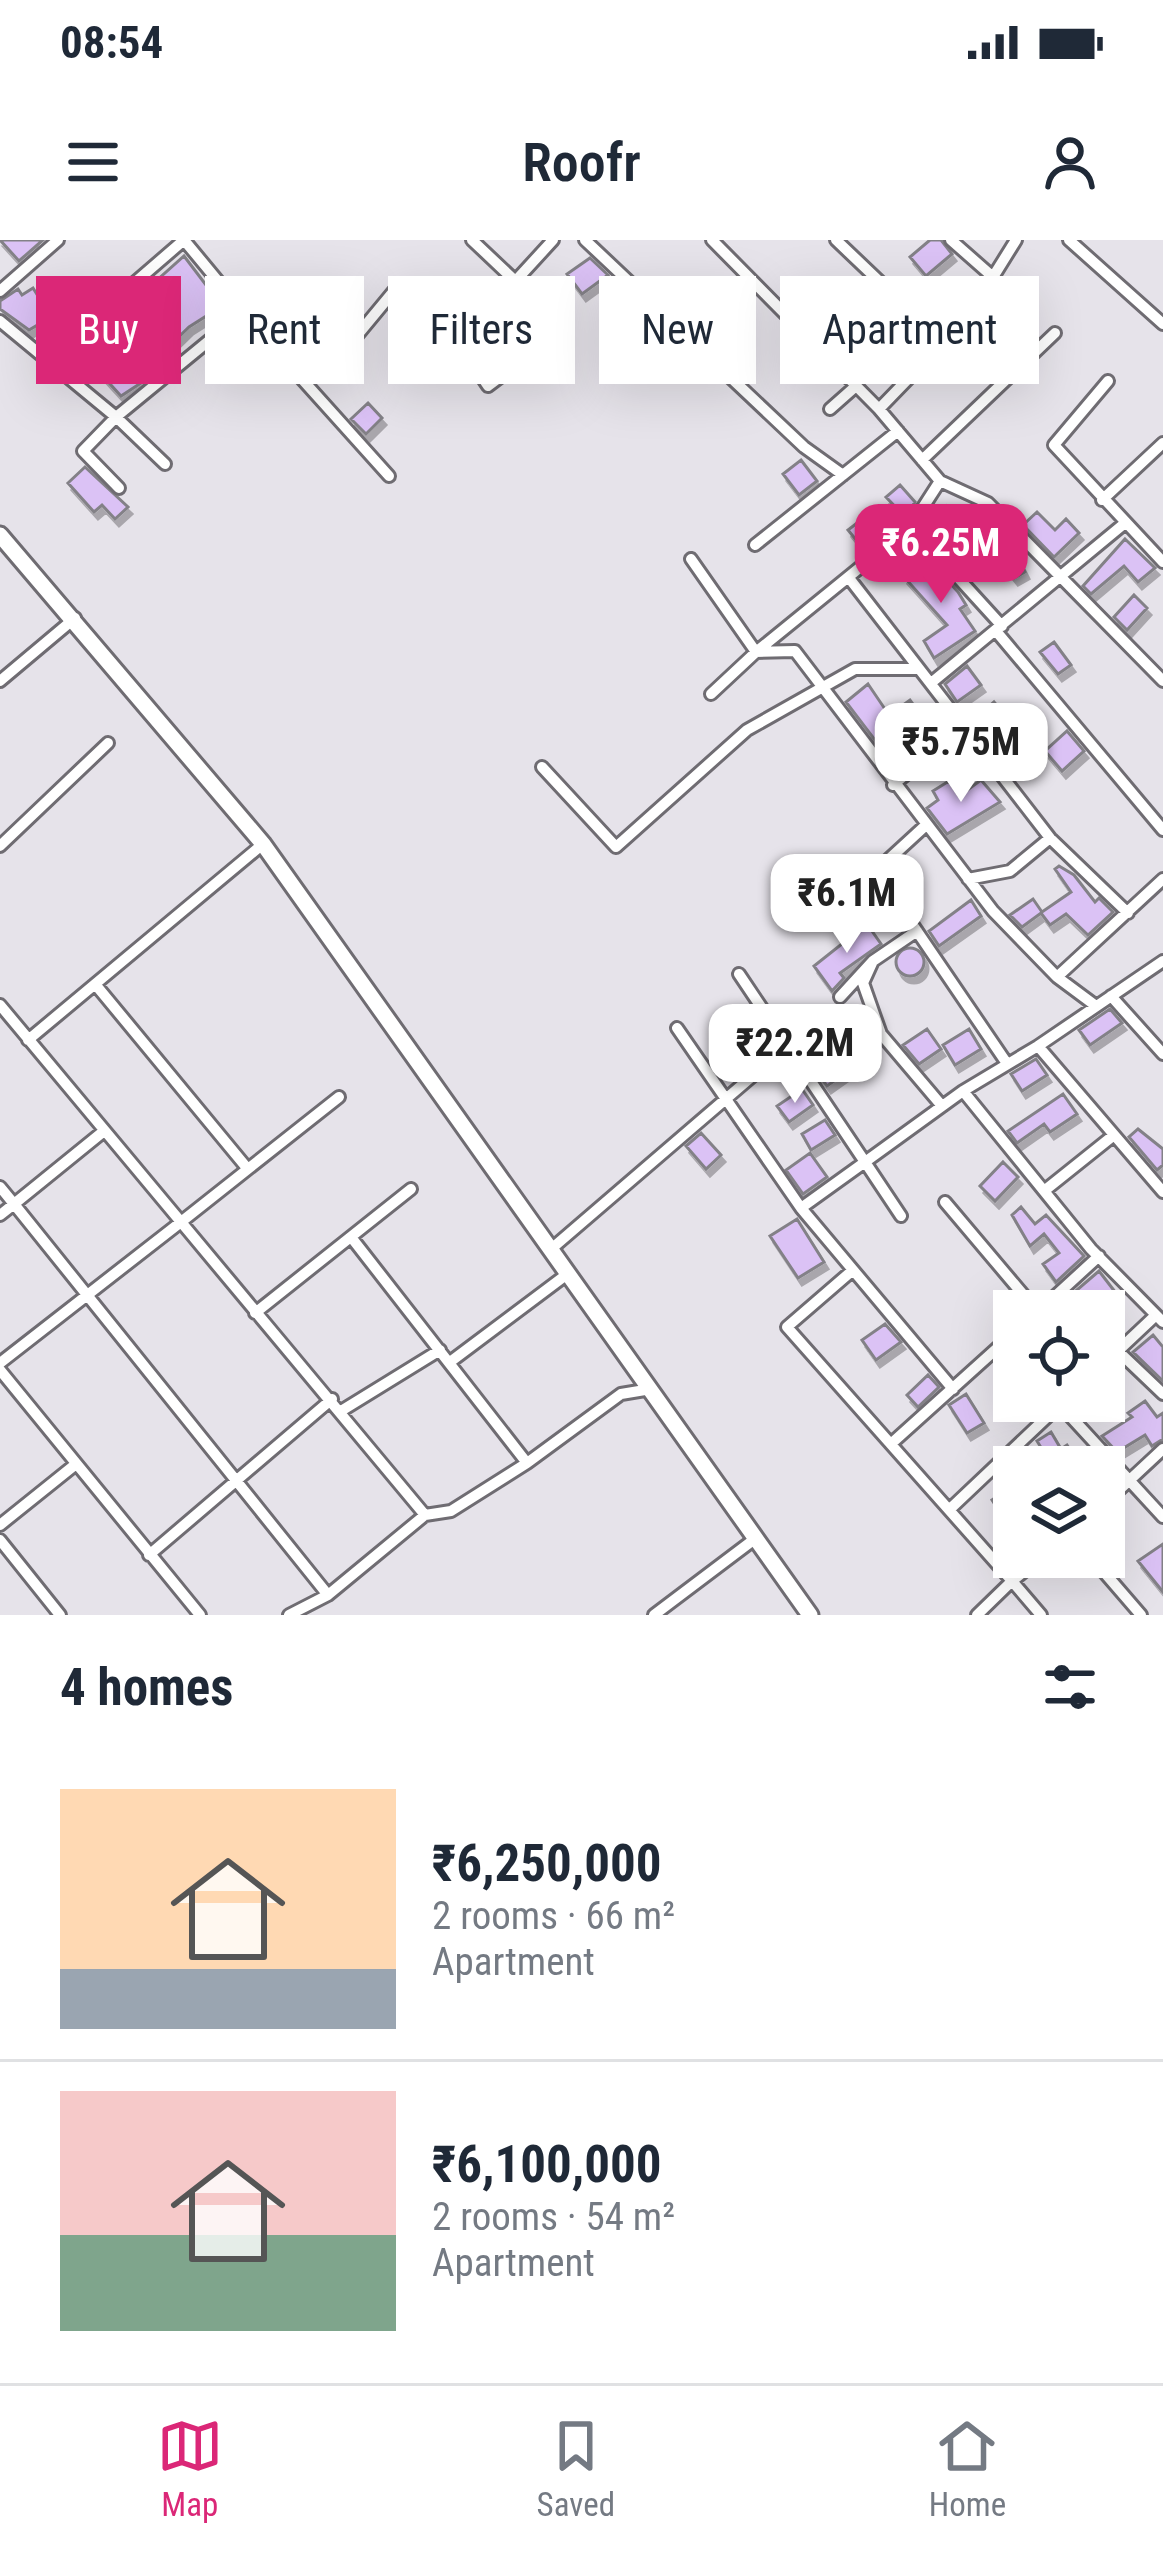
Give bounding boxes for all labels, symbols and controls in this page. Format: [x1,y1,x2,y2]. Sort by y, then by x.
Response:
text: 08:54 [60,16,163,69]
icon: menu [60,129,126,195]
icon: person [1037,129,1103,195]
text: Roofr [522,131,641,194]
chip: Buy [36,276,181,384]
chip: Rent [205,276,364,384]
chip: Filters [388,276,575,384]
chip: New [599,276,756,384]
chip: Apartment [780,276,1039,384]
pin: ₹6.25M [843,504,1039,606]
text: ₹6.25M [882,520,1000,566]
pin: ₹5.75M [863,703,1059,805]
text: ₹5.75M [902,719,1020,765]
pin: ₹6.1M [763,854,931,956]
text: ₹6.1M [798,870,896,916]
pin: ₹22.2M [697,1004,893,1106]
text: ₹22.2M [736,1020,854,1066]
map controls [993,1290,1125,1578]
button: locate [993,1290,1125,1422]
button: layers [993,1446,1125,1578]
icon: filters [1037,1654,1103,1720]
text: 4 homes [60,1658,233,1717]
text: ₹6,250,000 [432,1834,662,1893]
icon: home [156,1837,300,1981]
text: 2 rooms · 66 m² [432,1893,675,1939]
text: Apartment [432,1939,595,1985]
text: ₹6,100,000 [432,2135,662,2194]
icon: home [156,2139,300,2283]
text: 2 rooms · 54 m² [432,2194,675,2240]
text: Apartment [432,2240,595,2286]
tab: Map [157,2413,223,2524]
tab: Saved [537,2413,615,2524]
tab: Home [929,2413,1006,2524]

